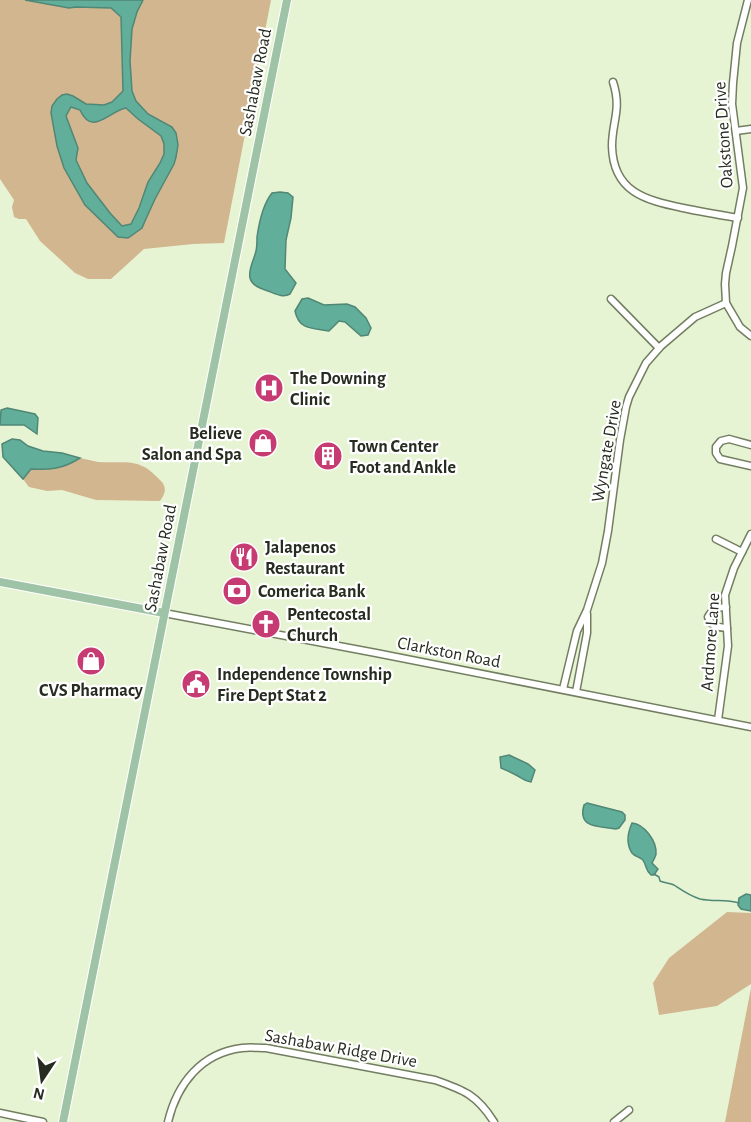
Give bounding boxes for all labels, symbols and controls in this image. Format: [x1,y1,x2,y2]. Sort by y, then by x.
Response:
street label: Sashabaw Road [237,27,275,137]
street label: Oakstone Drive [711,81,737,189]
place label: The Downing Clinic [290,370,387,409]
hospital icon: The Downing Clinic [253,372,285,404]
street label: Wyngate Drive [589,399,625,504]
place label: Believe Salon and Spa [142,425,242,464]
shop icon: Believe Salon and Spa [247,427,279,459]
place label: Town Center Foot and Ankle [349,438,456,477]
building icon: Town Center Foot and Ankle [312,440,344,472]
street label: Sashabaw Road [142,503,180,613]
place label: Jalapenos Restaurant [265,539,345,578]
restaurant icon: Jalapenos Restaurant [228,541,260,573]
bank icon: Comerica Bank [221,575,253,607]
place label: Comerica Bank [258,583,365,601]
street label: Ardmore Lane [699,592,723,692]
place label: Pentecostal Church [287,606,371,645]
church icon: Pentecostal Church [250,608,282,640]
street label: Clarkston Road [396,634,502,672]
shop icon: CVS Pharmacy [75,645,107,677]
place label: Independence Township Fire Dept Stat 2 [217,666,392,705]
public building icon: Independence Township Fire Dept Stat 2 [180,668,212,700]
place label: CVS Pharmacy [39,682,144,700]
street label: Sashabaw Ridge Drive [263,1027,418,1071]
north arrow [12,1050,72,1110]
text: N [32,1085,46,1103]

